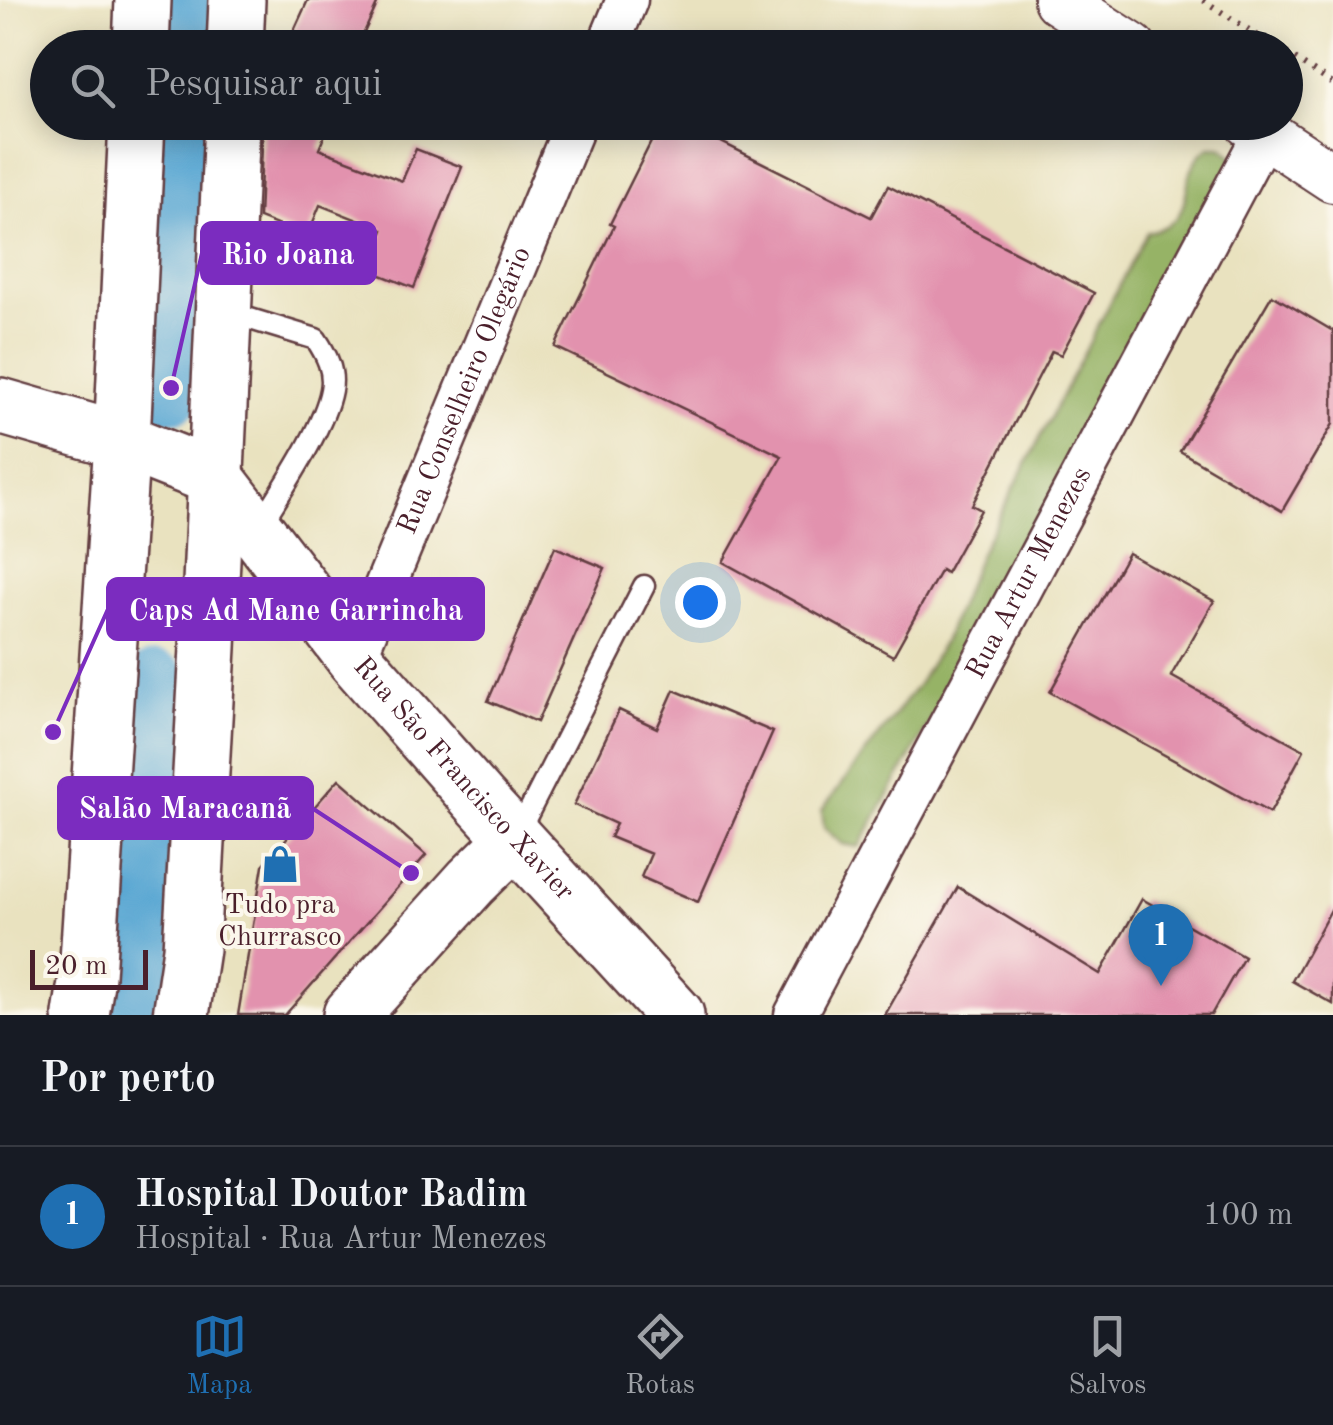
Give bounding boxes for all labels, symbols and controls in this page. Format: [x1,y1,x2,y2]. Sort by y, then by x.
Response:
search box [30,30,1303,140]
icon: search [65,58,120,113]
text: Pesquisar aqui [145,66,382,104]
callout: Rio Joana [202,223,375,283]
text: Rio Joana [222,241,354,271]
street label: Rua Conselheiro Olegário [394,243,537,539]
street label: Rua Artur Menezes [962,463,1097,684]
your location [675,577,726,628]
callout: Caps Ad Mane Garrincha [108,579,483,639]
text: Caps Ad Mane Garrincha [129,597,463,627]
street label: Rua São Francisco Xavier [347,653,578,907]
callout: Salão Maracanã [59,778,312,838]
text: Salão Maracanã [78,795,292,825]
shop icon: Tudo pra Churrasco [259,843,301,885]
place label: Tudo pra Churrasco [218,892,342,952]
pin: 1 [1128,904,1194,986]
scale bar [30,945,148,990]
text: 20 m [45,953,108,981]
text: Por perto [40,1059,216,1101]
text: Hospital Doutor Badim [135,1177,528,1215]
text: 1 [63,1200,82,1232]
text: 100 m [1203,1200,1293,1232]
text: Hospital · Rua Artur Menezes [135,1224,547,1256]
tab: Mapa [187,1309,252,1404]
tab: Rotas [625,1309,695,1404]
tab: Salvos [1068,1309,1146,1404]

